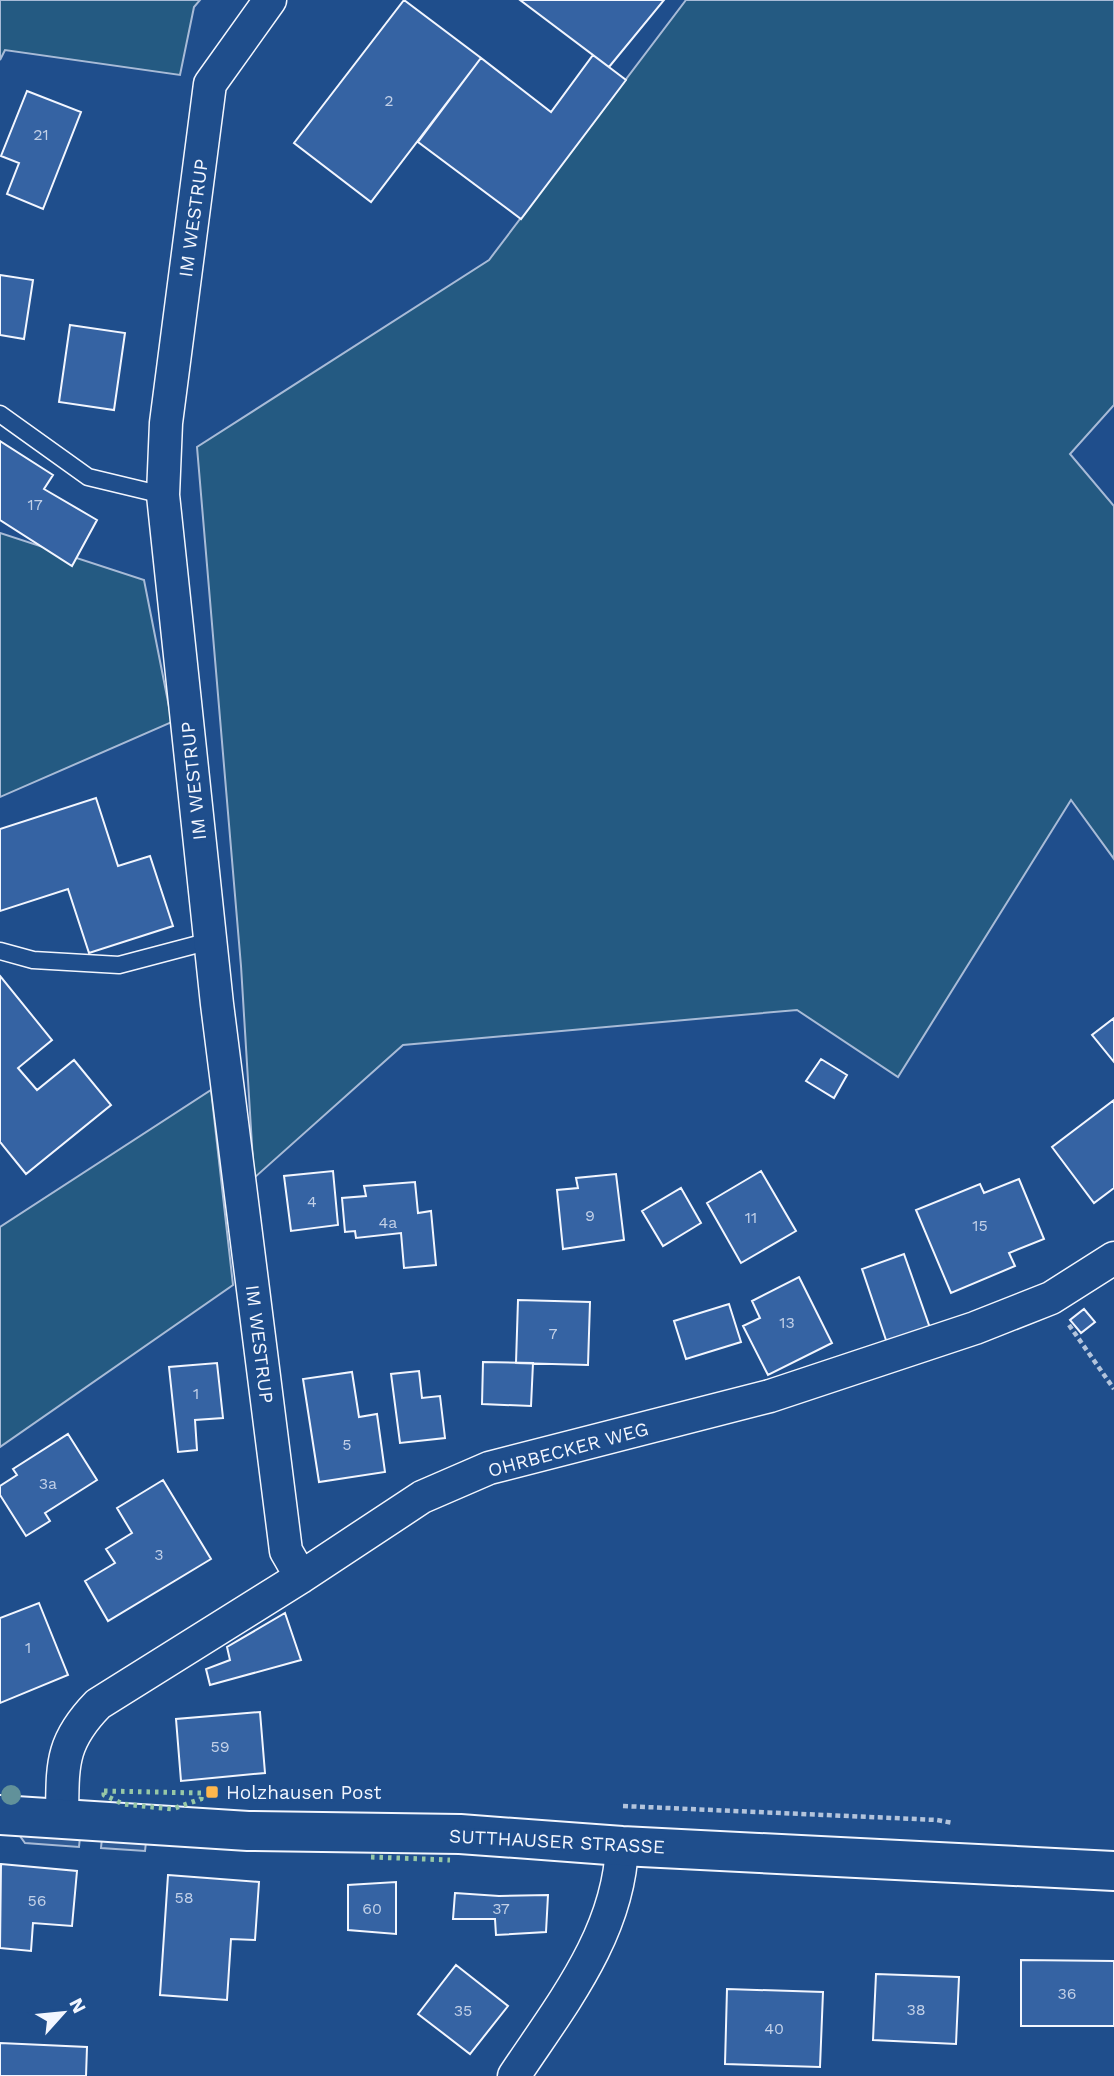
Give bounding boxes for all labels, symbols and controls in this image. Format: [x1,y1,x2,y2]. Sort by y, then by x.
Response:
house number: 2 [384,91,394,110]
house number: 21 [33,125,49,144]
street label: IM WESTRUP [174,158,213,279]
house number: 17 [27,495,43,514]
street label: IM WESTRUP [176,721,211,841]
house number: 4 [307,1192,317,1211]
house number: 9 [585,1206,595,1225]
house number: 11 [745,1208,757,1227]
house number: 4a [379,1213,397,1232]
house number: 15 [972,1216,988,1235]
street label: IM WESTRUP [241,1284,278,1405]
house number: 13 [779,1313,795,1332]
house number: 7 [549,1324,558,1343]
house number: 1 [193,1384,199,1403]
street label: OHRBECKER WEG [485,1417,651,1482]
house number: 5 [342,1435,352,1454]
house number: 3a [39,1474,57,1493]
house number: 3 [154,1545,164,1564]
house number: 1 [25,1638,31,1657]
house number: 59 [210,1737,230,1756]
place label: Holzhausen Post [226,1781,381,1804]
marker: Holzhausen Post [204,1784,220,1800]
street label: SUTTHAUSER STRASSE [448,1824,665,1859]
house number: 58 [174,1888,194,1907]
house number: 56 [27,1891,47,1910]
house number: 60 [362,1899,382,1918]
house number: 37 [492,1899,510,1918]
north arrow [28,1978,98,2048]
house number: 36 [1057,1984,1077,2003]
text: N [64,1994,91,2017]
house number: 38 [906,2000,926,2019]
house number: 35 [454,2001,472,2020]
house number: 40 [764,2019,784,2038]

